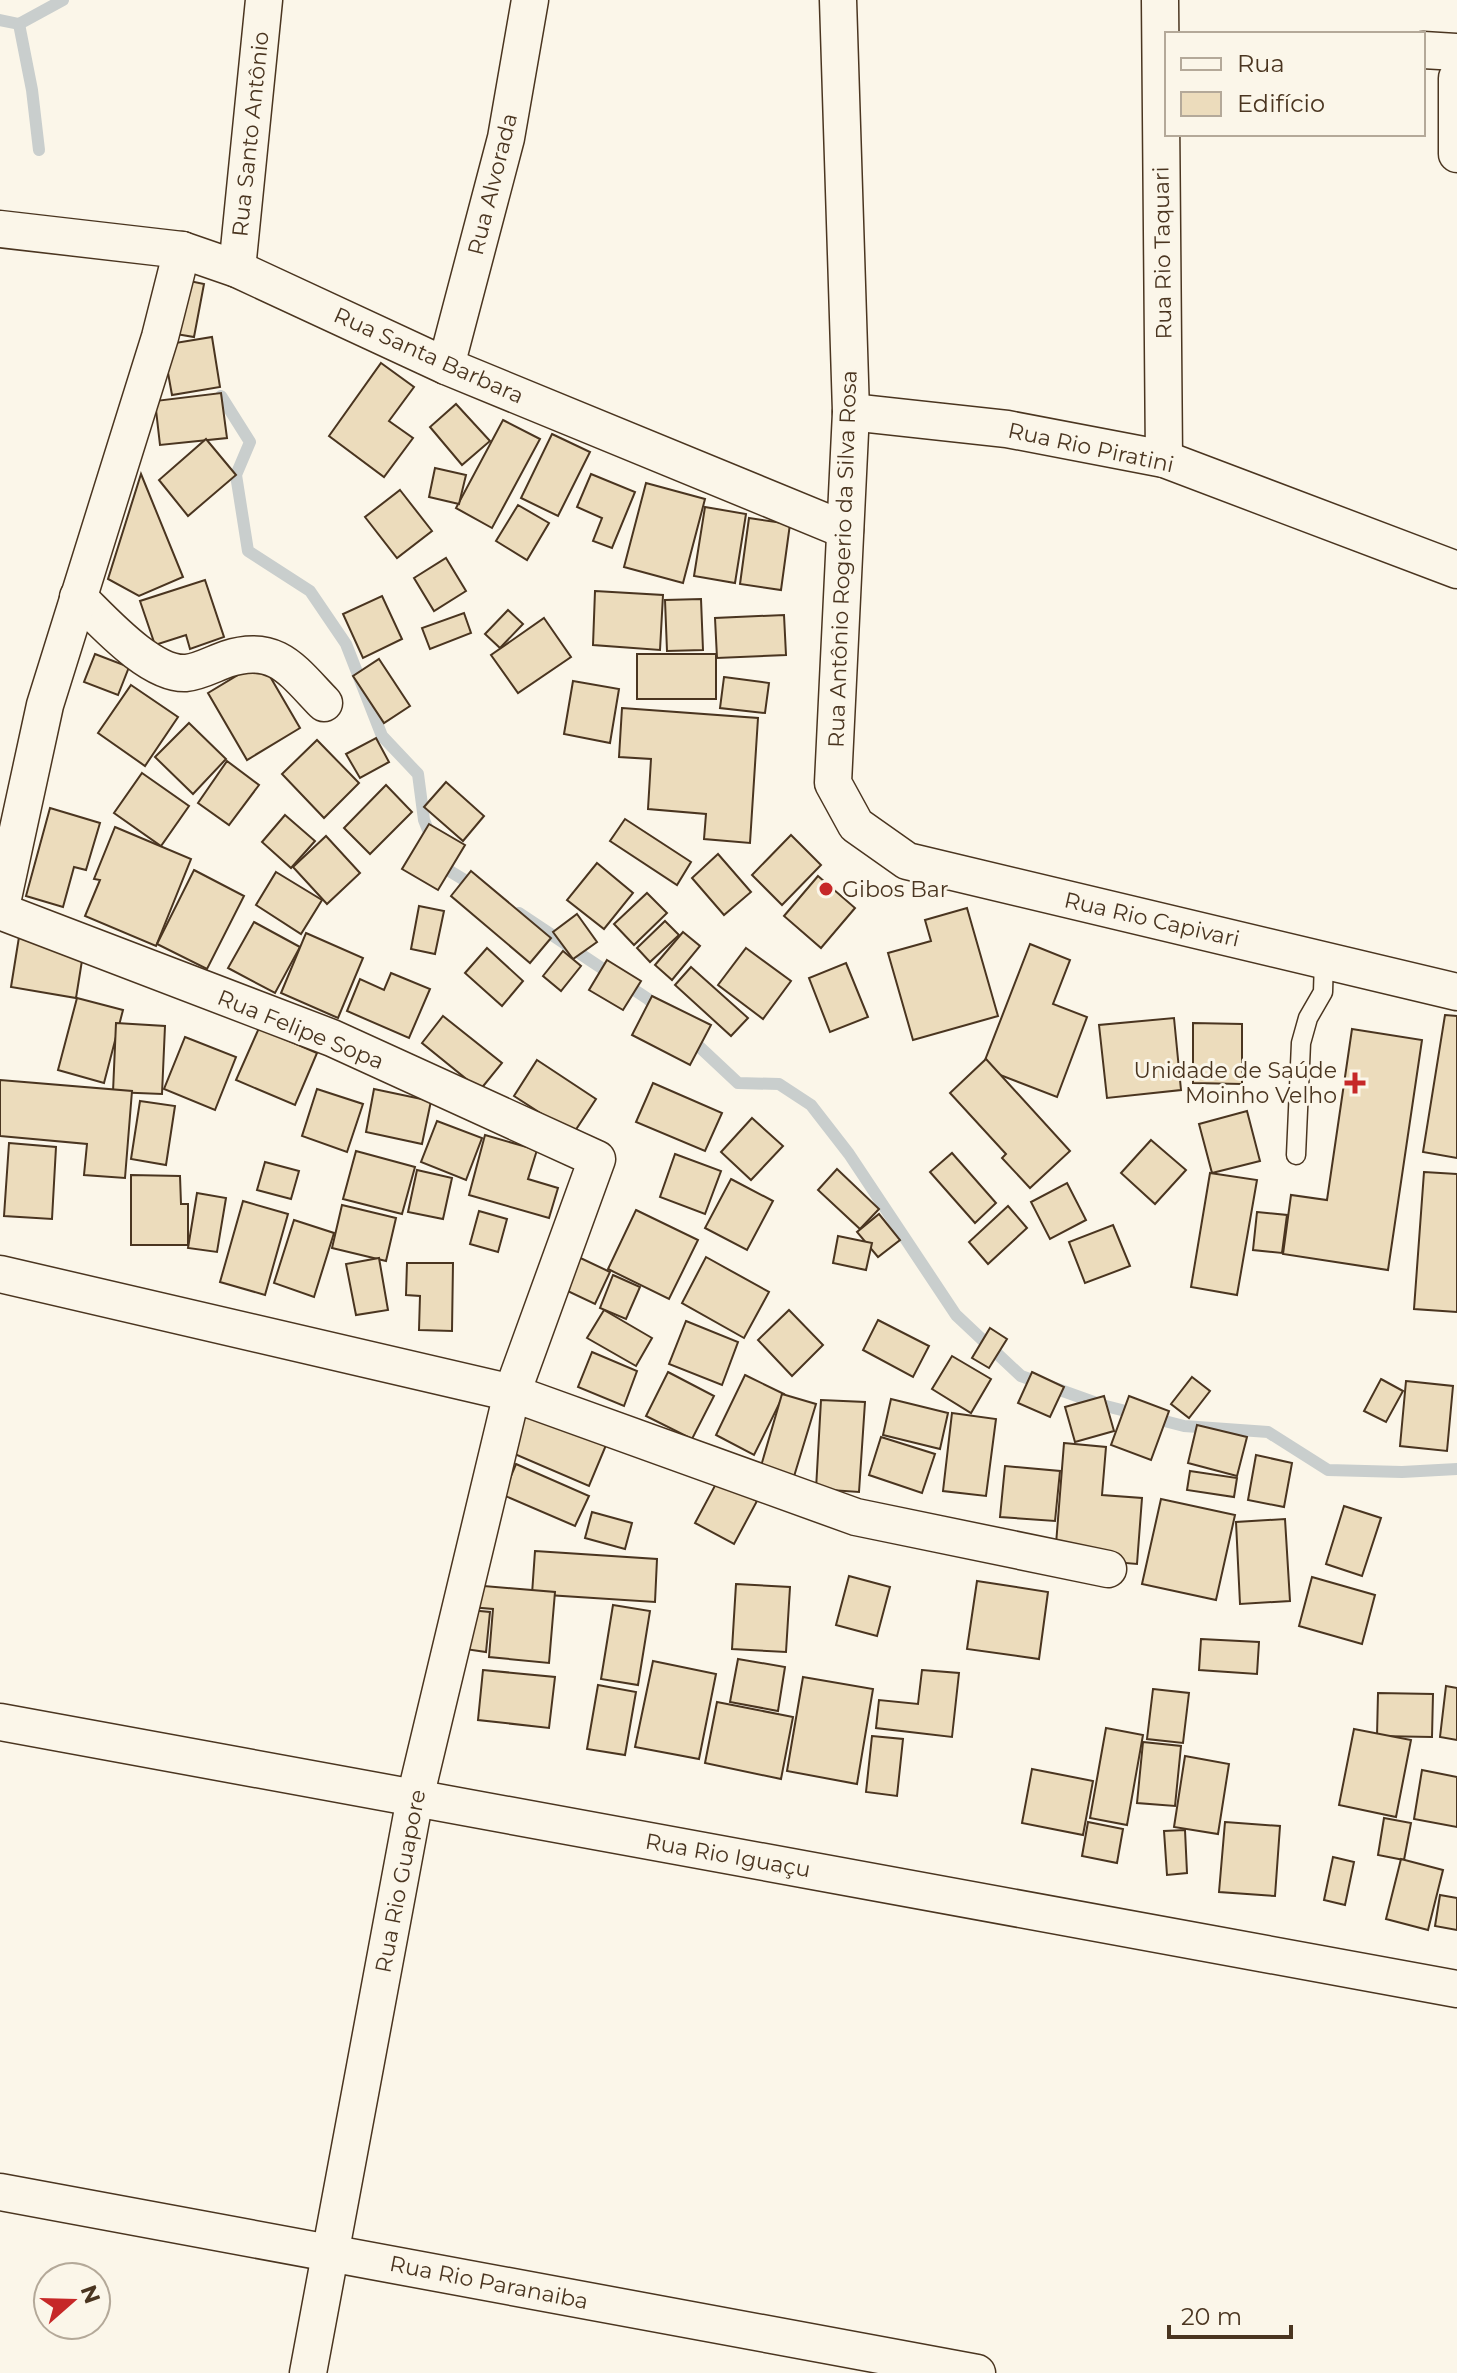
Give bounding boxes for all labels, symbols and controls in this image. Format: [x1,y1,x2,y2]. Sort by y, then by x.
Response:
street label: Rua Santo Antônio [226,30,275,238]
legend [1165,32,1425,136]
text: Rua [1237,49,1285,78]
text: Edifício [1237,89,1325,118]
street label: Rua Alvorada [462,110,523,258]
street label: Rua Rio Taquari [1147,166,1178,340]
street label: Rua Santa Barbara [330,301,528,409]
street label: Rua Antônio Rogerio da Silva Rosa [822,370,863,748]
street label: Rua Rio Piratini [1005,417,1176,478]
place label: Gibos Bar [842,876,949,903]
marker: Gibos Bar [817,880,835,898]
street label: Rua Rio Capivari [1062,886,1242,953]
street label: Rua Felipe Sopa [214,984,388,1075]
place label: Unidade de Saúde Moinho Velho [1133,1057,1337,1109]
marker: Unidade de Saúde Moinho Velho [1344,1072,1366,1094]
street label: Rua Rio Guapore [369,1787,432,1975]
street label: Rua Rio Iguaçu [643,1828,813,1883]
street label: Rua Rio Paranaiba [387,2250,591,2315]
north arrow [32,2261,112,2341]
text: N [75,2281,106,2307]
scale bar [1169,2289,1291,2339]
text: 20 m [1181,2302,1242,2331]

